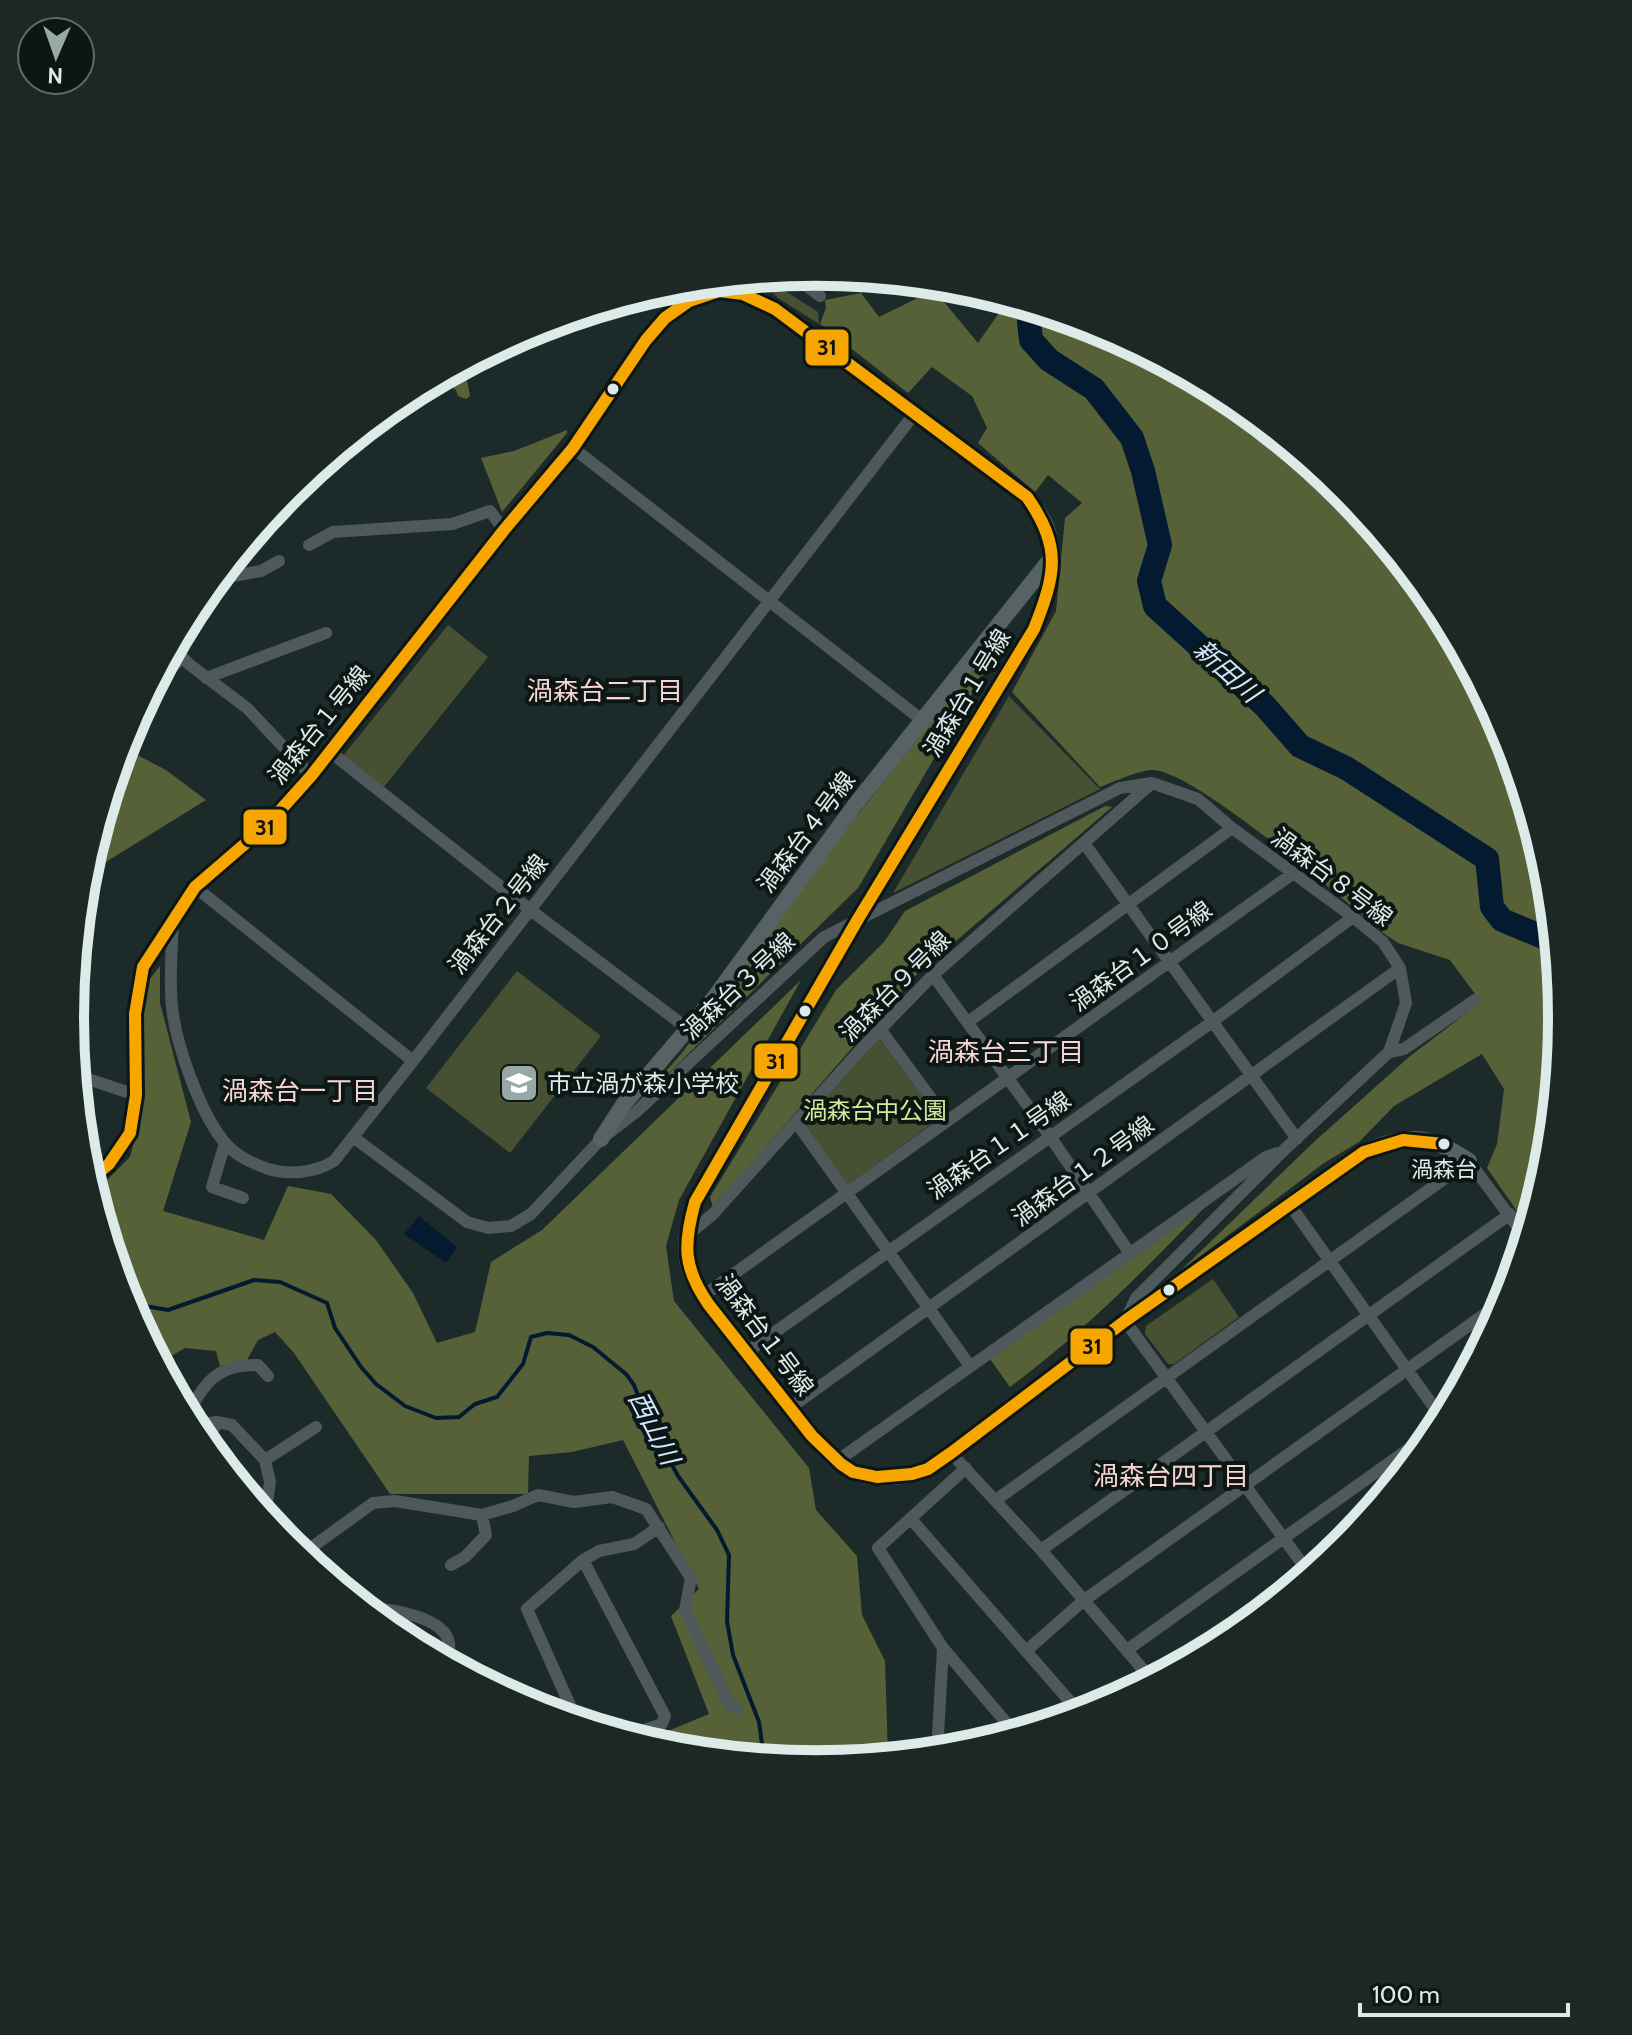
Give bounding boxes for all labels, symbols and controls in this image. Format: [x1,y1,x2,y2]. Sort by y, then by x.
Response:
north arrow [16,16,96,96]
text: N [47,62,64,89]
line badge: 31 [804,328,850,367]
text: 31 [817,334,837,361]
unlabelled marker [605,381,621,397]
street label: 渦森台１号線 [917,624,1017,762]
water label: 新田川 [1187,633,1269,711]
street label: 渦森台１号線 [262,660,376,790]
district label: 渦森台二丁目 [527,675,683,707]
street label: 渦森台４号線 [751,766,861,898]
line badge: 31 [242,808,288,846]
text: 31 [255,814,275,841]
street label: 渦森台８号線 [1266,822,1398,932]
street label: 渦森台２号線 [442,848,554,980]
street label: 渦森台１０号線 [1065,895,1217,1017]
street label: 渦森台９号線 [834,925,956,1047]
street label: 渦森台３号線 [675,926,801,1046]
unlabelled marker [797,1003,813,1019]
district label: 渦森台三丁目 [928,1036,1084,1068]
line badge: 31 [753,1042,799,1080]
text: 31 [766,1048,786,1075]
school or university icon: 市立渦が森小学校 [498,1062,540,1104]
place label: 市立渦が森小学校 [547,1069,739,1098]
district label: 渦森台一丁目 [222,1075,378,1107]
street label: 渦森台１１号線 [922,1085,1076,1205]
park label: 渦森台中公園 [803,1096,947,1125]
street label: 渦森台１２号線 [1007,1110,1159,1232]
marker: 渦森台 [1436,1136,1452,1152]
place label: 渦森台 [1411,1156,1477,1183]
street label: 渦森台１号線 [710,1269,820,1401]
unlabelled marker [1161,1282,1177,1298]
line badge: 31 [1069,1327,1114,1366]
text: 31 [1082,1333,1102,1360]
water label: 西山川 [622,1386,687,1473]
district label: 渦森台四丁目 [1093,1460,1249,1492]
scale bar [1360,1967,1568,2017]
text: 100 m [1372,1980,1440,2009]

